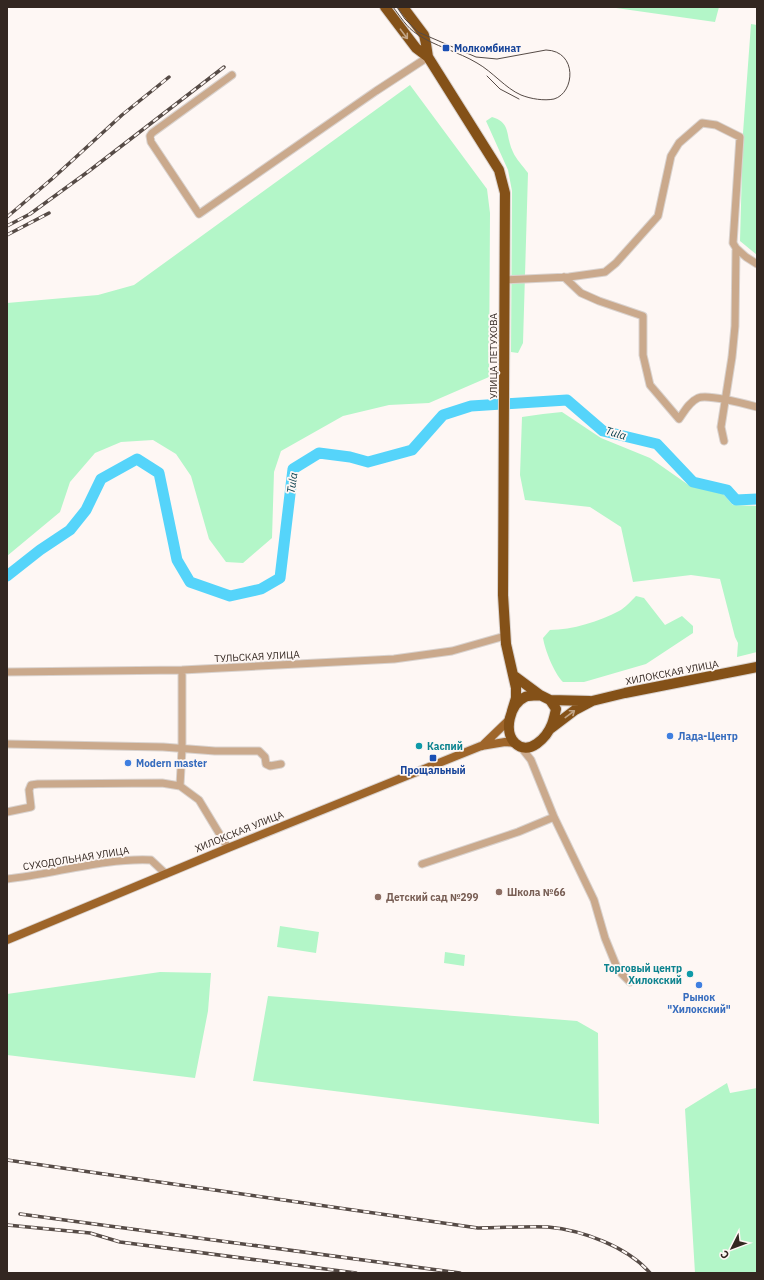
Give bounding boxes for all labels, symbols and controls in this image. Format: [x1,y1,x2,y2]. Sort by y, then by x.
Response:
one-way arrow [400,28,409,39]
place label: Молкомбинат [454,42,521,55]
marker: Молкомбинат [441,43,451,53]
street label: УЛИЦА ПЕТУХОВА [487,312,500,399]
water label: Tula [604,423,628,443]
water label: Tula [283,471,301,495]
street label: ТУЛЬСКАЯ УЛИЦА [214,648,301,665]
street label: ХИЛОКСКАЯ УЛИЦА [624,657,720,688]
one-way arrow [565,710,576,718]
place label: Лада-Центр [678,730,738,743]
marker: Лада-Центр [665,731,675,741]
place label: Каспий [427,740,463,753]
marker: Каспий [414,741,424,751]
marker: Прощальный [428,753,438,763]
place label: Modern master [136,757,207,770]
marker: Modern master [123,758,133,768]
place label: Прощальный [400,764,466,777]
street label: ХИЛОКСКАЯ УЛИЦА [193,808,286,855]
street label: СУХОДОЛЬНАЯ УЛИЦА [22,844,131,873]
place label: Школа №66 [507,886,565,899]
marker: Школа №66 [494,887,504,897]
place label: Детский сад №299 [386,891,479,904]
marker: Детский сад №299 [373,892,383,902]
place label: Торговый центр Хилокский [604,962,682,987]
marker: Торговый центр Хилокский [685,969,695,979]
marker: Рынок "Хилокский" [694,980,704,990]
place label: Рынок "Хилокский" [667,991,731,1016]
north arrow [712,1228,752,1268]
text: С [717,1247,732,1262]

